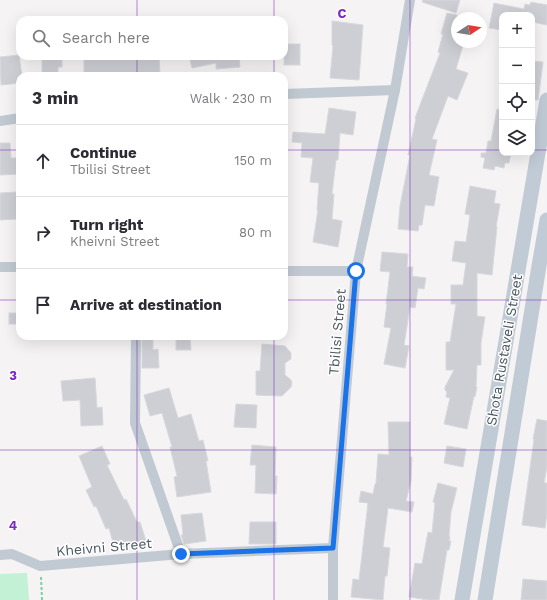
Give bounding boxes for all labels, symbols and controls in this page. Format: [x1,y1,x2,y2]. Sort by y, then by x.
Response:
text: C [338,6,347,21]
north arrow [451,12,487,48]
map controls [499,12,535,156]
button: + [499,12,535,48]
search box [16,16,288,60]
icon: search [30,27,52,49]
text: Search here [62,29,150,47]
button: − [499,48,535,84]
button: locate [499,84,535,120]
text: 3 min [32,88,78,108]
text: Walk · 230 m [190,91,272,106]
button: layers [499,120,535,156]
text: Continue [70,144,137,162]
icon: ahead [32,150,54,172]
text: 150 m [234,153,272,168]
text: Tbilisi Street [70,162,151,177]
text: Turn right [70,216,143,234]
icon: right [32,222,54,244]
text: 80 m [239,225,272,240]
text: Kheivni Street [70,234,159,249]
route start [347,262,365,280]
street label: Shota Rustaveli Street [483,273,525,427]
street label: Tbilisi Street [325,288,349,376]
icon: arrive [32,294,54,316]
text: Arrive at destination [70,296,222,314]
text: 3 [9,368,17,383]
text: 4 [9,518,18,533]
street label: Kheivni Street [55,535,153,559]
route end [172,545,190,563]

